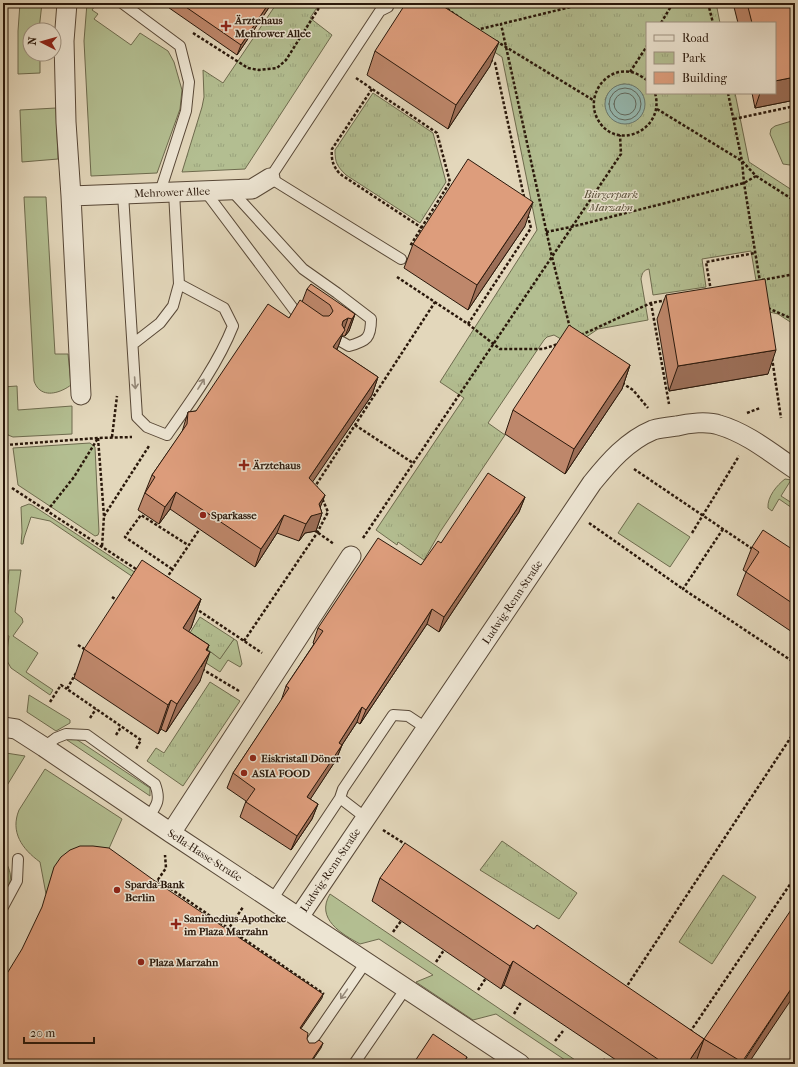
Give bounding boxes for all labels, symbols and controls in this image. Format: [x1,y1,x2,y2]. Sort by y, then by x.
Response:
place label: Ärztehaus Mehrower Allee [234,14,311,40]
marker: Ärztehaus Mehrower Allee [220,20,232,32]
north arrow [22,22,62,62]
legend [646,22,776,94]
text: Road [682,31,709,45]
text: N [26,36,40,46]
text: Park [682,51,707,65]
text: Building [682,71,727,85]
street label: Mehrower Allee [134,185,211,200]
park label: Bürgerpark Marzahn [583,188,638,214]
one-way arrow [132,376,139,389]
one-way arrow [197,378,205,390]
marker: Ärztehaus [238,459,250,471]
place label: Ärztehaus [252,459,301,472]
place label: Sparkasse [211,509,257,522]
marker: Sparkasse [198,510,208,520]
street label: Ludwig-Renn-Straße [479,557,546,647]
place label: Eiskristall Döner [261,752,341,765]
marker: Eiskristall Döner [248,753,258,763]
place label: ASIA FOOD [251,767,311,780]
marker: ASIA FOOD [239,768,249,778]
street label: Ludwig-Renn-Straße [297,825,364,915]
street label: Sella-Hasse-Straße [165,827,245,885]
place label: Sparda-Bank Berlin [125,878,185,904]
marker: Sparda-Bank Berlin [112,885,122,895]
place label: Sanimedius-Apotheke im Plaza Marzahn [183,912,287,938]
marker: Sanimedius-Apotheke im Plaza Marzahn [171,919,181,929]
place label: Plaza Marzahn [149,956,219,969]
marker: Plaza Marzahn [136,957,146,967]
one-way arrow [340,988,348,999]
scale bar [24,1019,94,1045]
text: 20 m [30,1026,55,1040]

